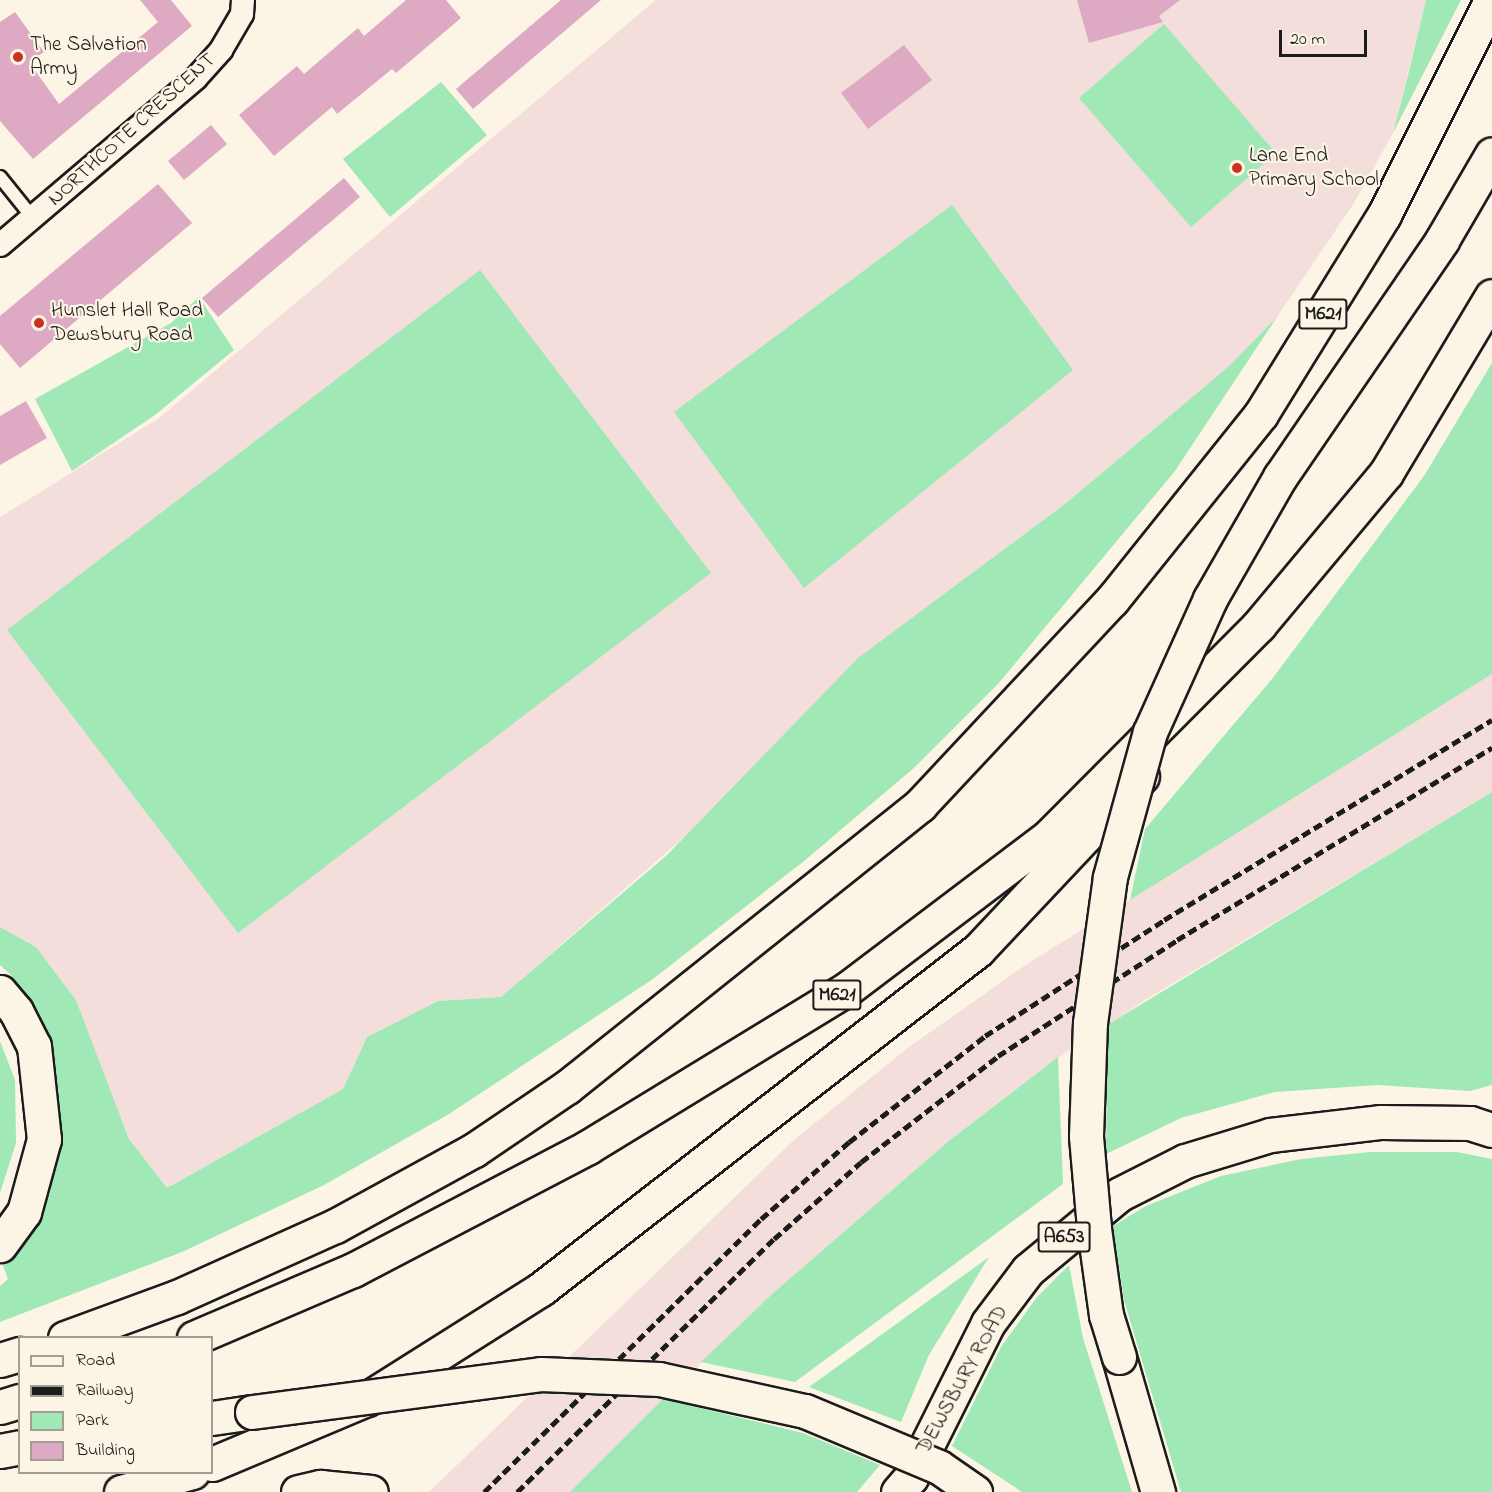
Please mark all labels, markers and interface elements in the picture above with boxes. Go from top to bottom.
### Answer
scale bar [1282,18,1370,56]
text: 20 m [1290,27,1325,53]
place label: The Salvation Army [30,32,147,82]
street label: NORTHCOTE CRESCENT [43,48,221,212]
marker: The Salvation Army [11,50,25,64]
place label: Lane End Primary School [1249,143,1379,193]
marker: Lane End Primary School [1230,161,1244,175]
road number: M621 [1298,297,1348,331]
place label: Hunslet Hall Road Dewsbury Road [51,298,203,348]
marker: Hunslet Hall Road Dewsbury Road [32,316,46,330]
road number: M621 [812,978,862,1012]
road number: A653 [1037,1220,1091,1254]
street label: DEWSBURY ROAD [912,1301,1014,1459]
legend [18,1336,213,1474]
text: Road [76,1348,115,1374]
text: Railway [76,1378,133,1404]
text: Park [76,1408,109,1434]
text: Building [76,1438,135,1464]

